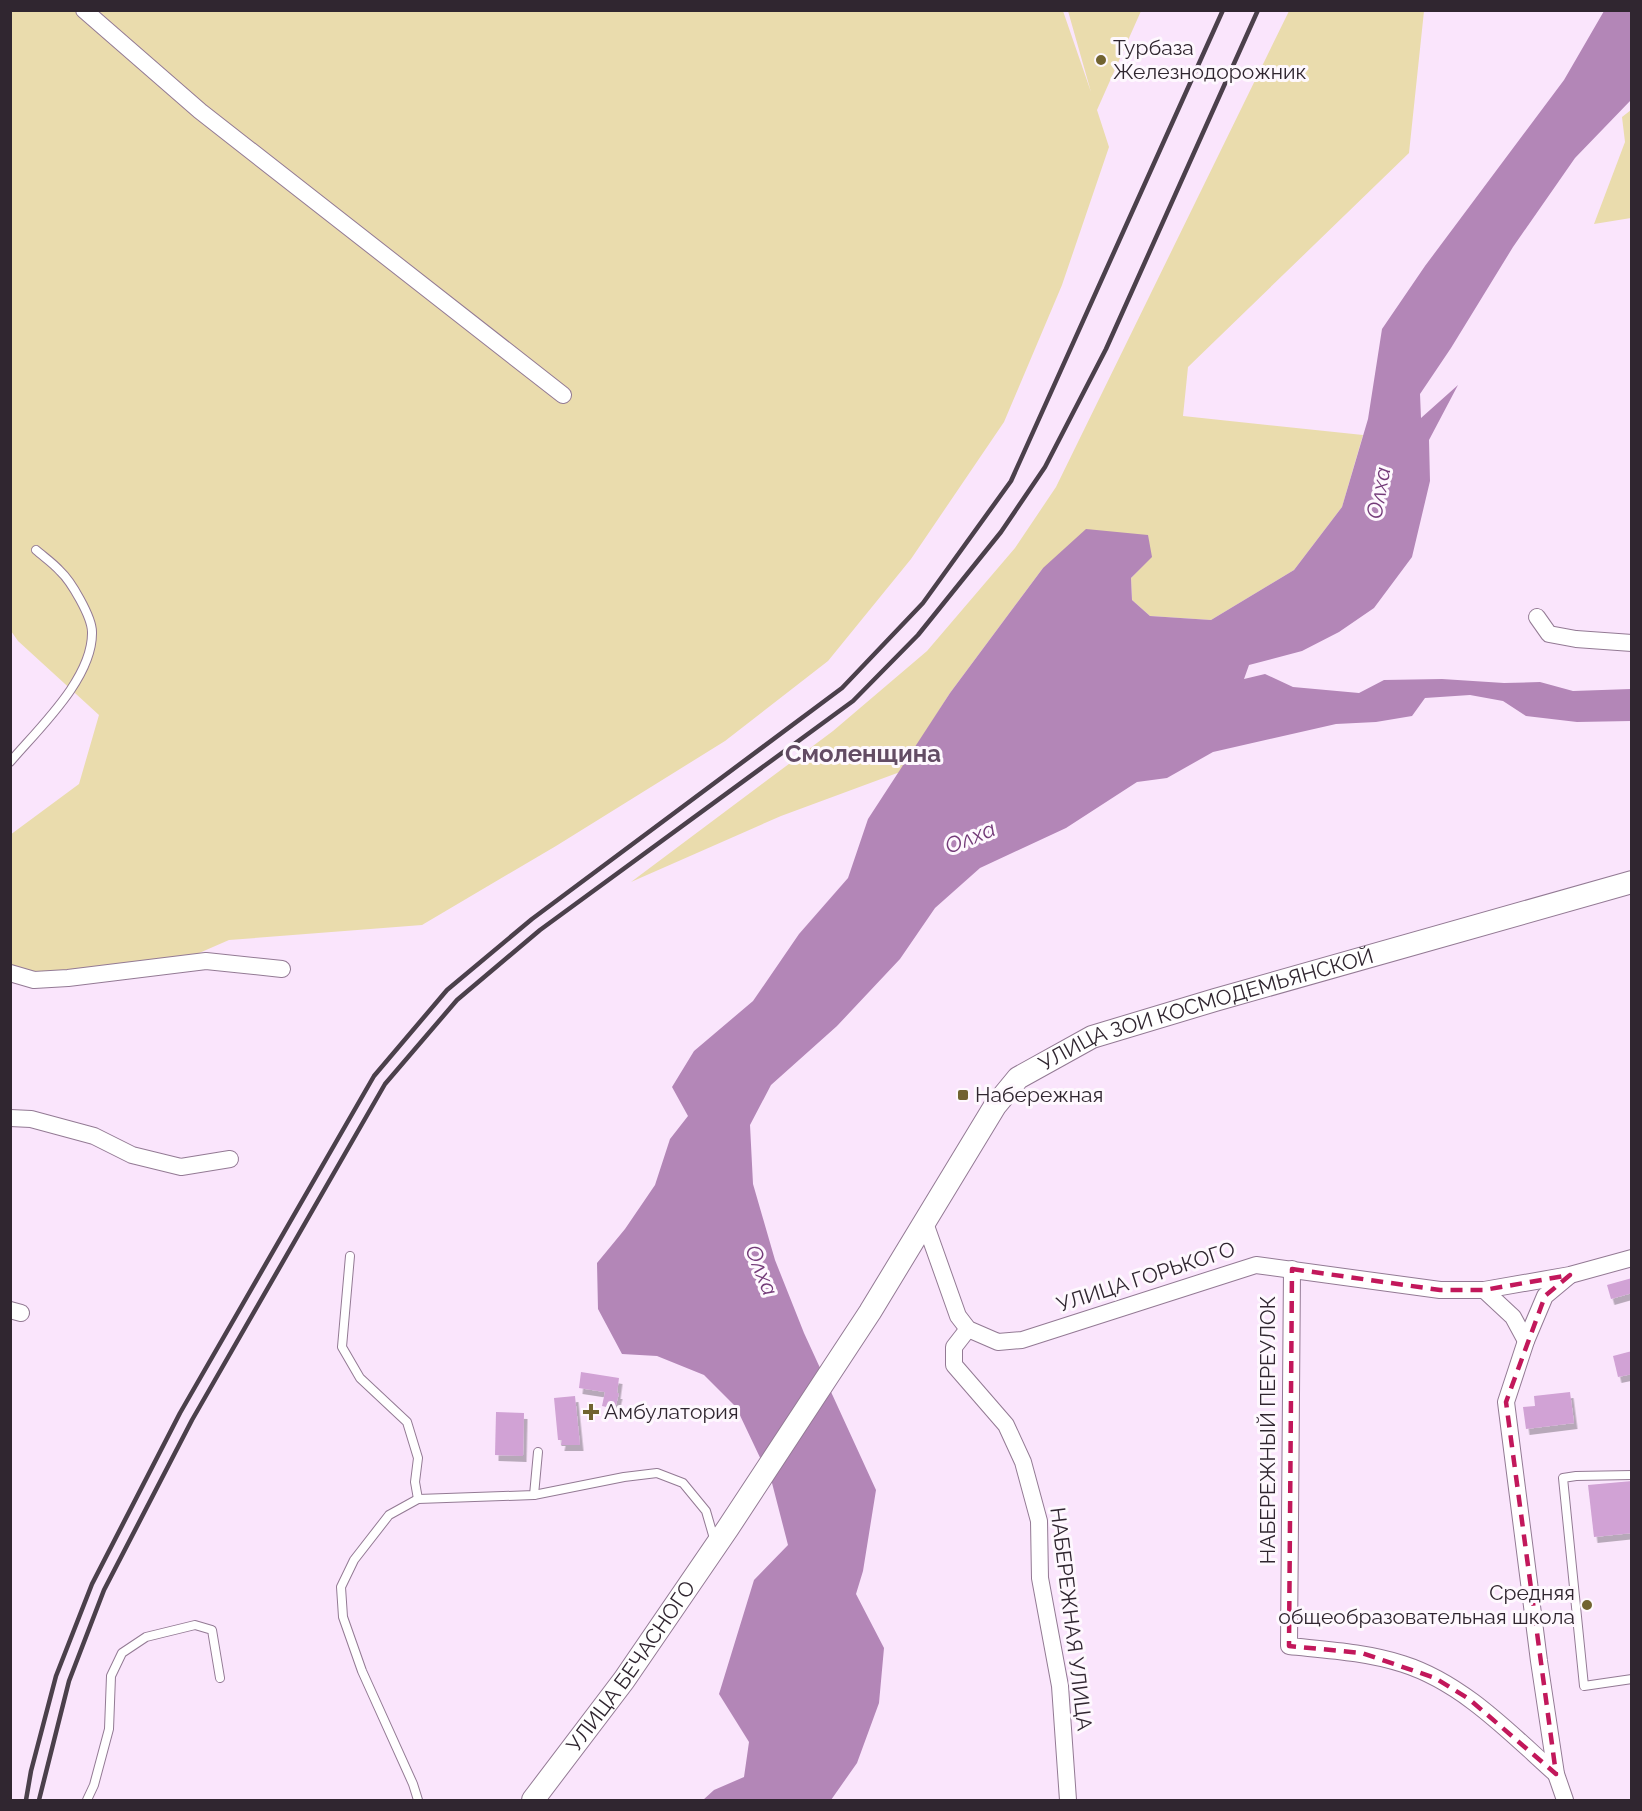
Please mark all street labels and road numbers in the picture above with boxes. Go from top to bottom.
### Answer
street label: УЛИЦА ЗОИ КОСМОДЕМЬЯНСКОЙ [1034,943,1376,1076]
street label: УЛИЦА ГОРЬКОГО [1054,1236,1238,1317]
street label: НАБЕРЕЖНЫЙ ПЕРЕУЛОК [1255,1296,1280,1564]
street label: НАБЕРЕЖНАЯ УЛИЦА [1045,1506,1098,1732]
street label: УЛИЦА БЕЧАСНОГО [561,1576,700,1756]

